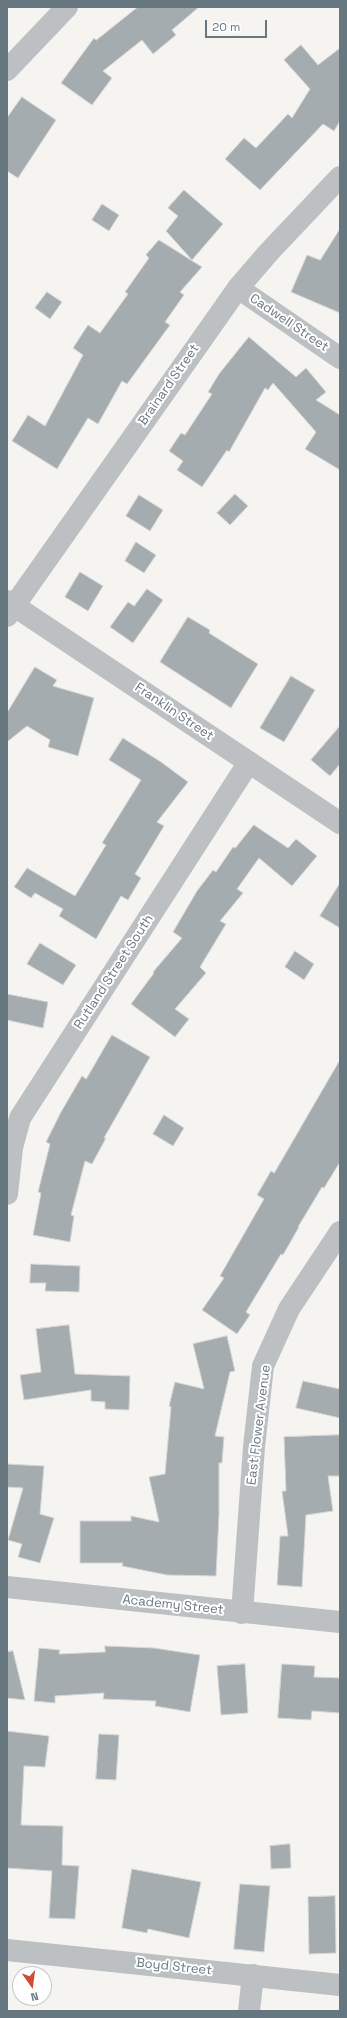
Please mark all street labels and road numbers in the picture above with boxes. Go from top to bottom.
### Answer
street label: Cadwell Street [247,291,331,355]
street label: Brainard Street [135,341,203,429]
street label: Franklin Street [132,680,216,744]
street label: Rutland Street South [71,912,157,1032]
street label: East Flower Avenue [244,1364,274,1486]
street label: Academy Street [122,1592,224,1618]
street label: Boyd Street [135,1955,213,1979]

